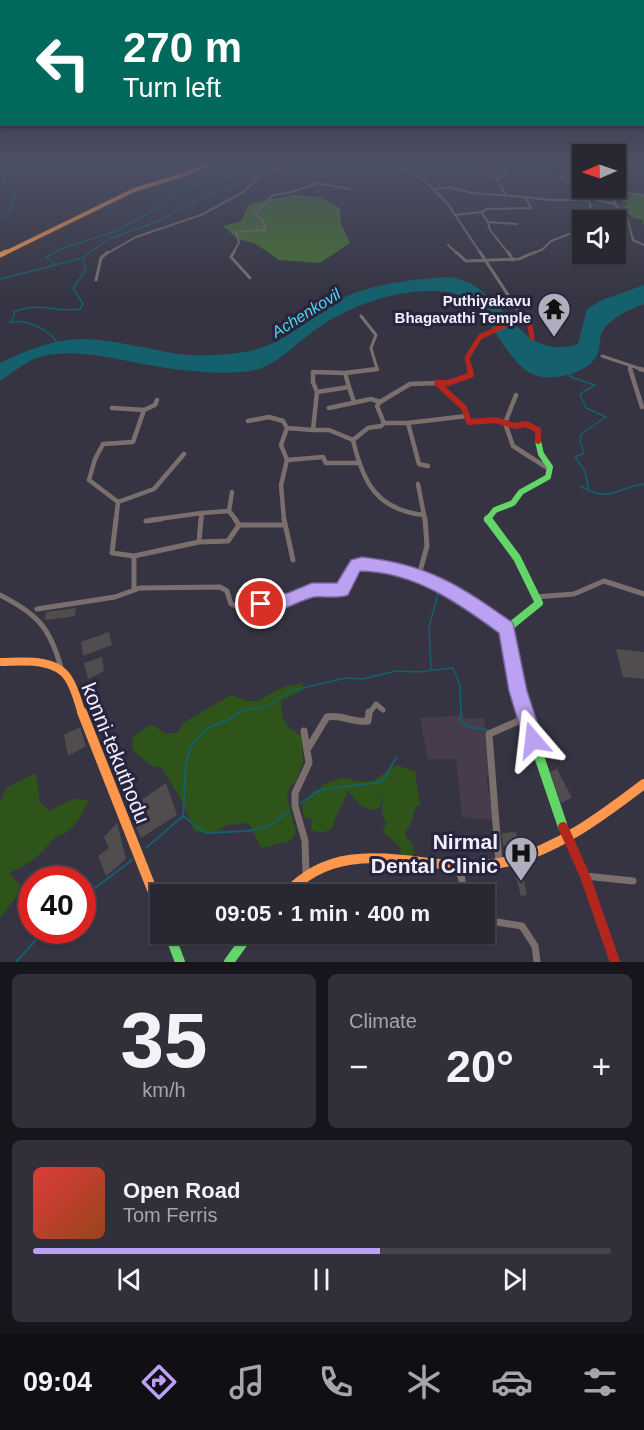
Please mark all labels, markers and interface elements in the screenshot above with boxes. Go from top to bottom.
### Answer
icon: left [24,24,102,102]
text: 270 m [123,24,242,71]
text: Turn left [123,73,221,103]
north arrow [572,144,626,198]
map controls [572,144,626,264]
button: sound [572,210,626,264]
water label: Achenkovil [268,285,344,341]
temple icon: Puthiyakavu Bhagavathi Temple [536,291,572,338]
place label: Puthiyakavu Bhagavathi Temple [395,292,531,326]
pin [235,578,286,629]
icon: arrive [244,587,277,620]
street label: konni-tekuthodu [77,679,155,827]
position arrow [501,708,565,772]
place label: Nirmal Dental Clinic [371,830,498,877]
hospital icon: Nirmal Dental Clinic [503,835,539,882]
speed limit sign: 40 [18,866,96,944]
text: 09:05 · 1 min · 400 m [215,901,430,926]
text: 35 [121,996,207,1084]
text: Climate [349,1010,417,1032]
text: 20° [446,1041,514,1092]
text: − [349,1048,368,1085]
text: + [592,1048,611,1085]
text: km/h [142,1079,186,1101]
text: Open Road [123,1178,240,1203]
text: Tom Ferris [123,1204,217,1226]
icon: previous [113,1263,146,1296]
icon: pause [305,1263,338,1296]
icon: next [498,1263,531,1296]
icon: directions [138,1361,180,1403]
icon: music [226,1361,268,1403]
icon: phone [315,1361,357,1403]
icon: climate [403,1361,445,1403]
icon: car [491,1361,533,1403]
icon: filters [579,1361,621,1403]
text: 09:04 [23,1367,92,1397]

